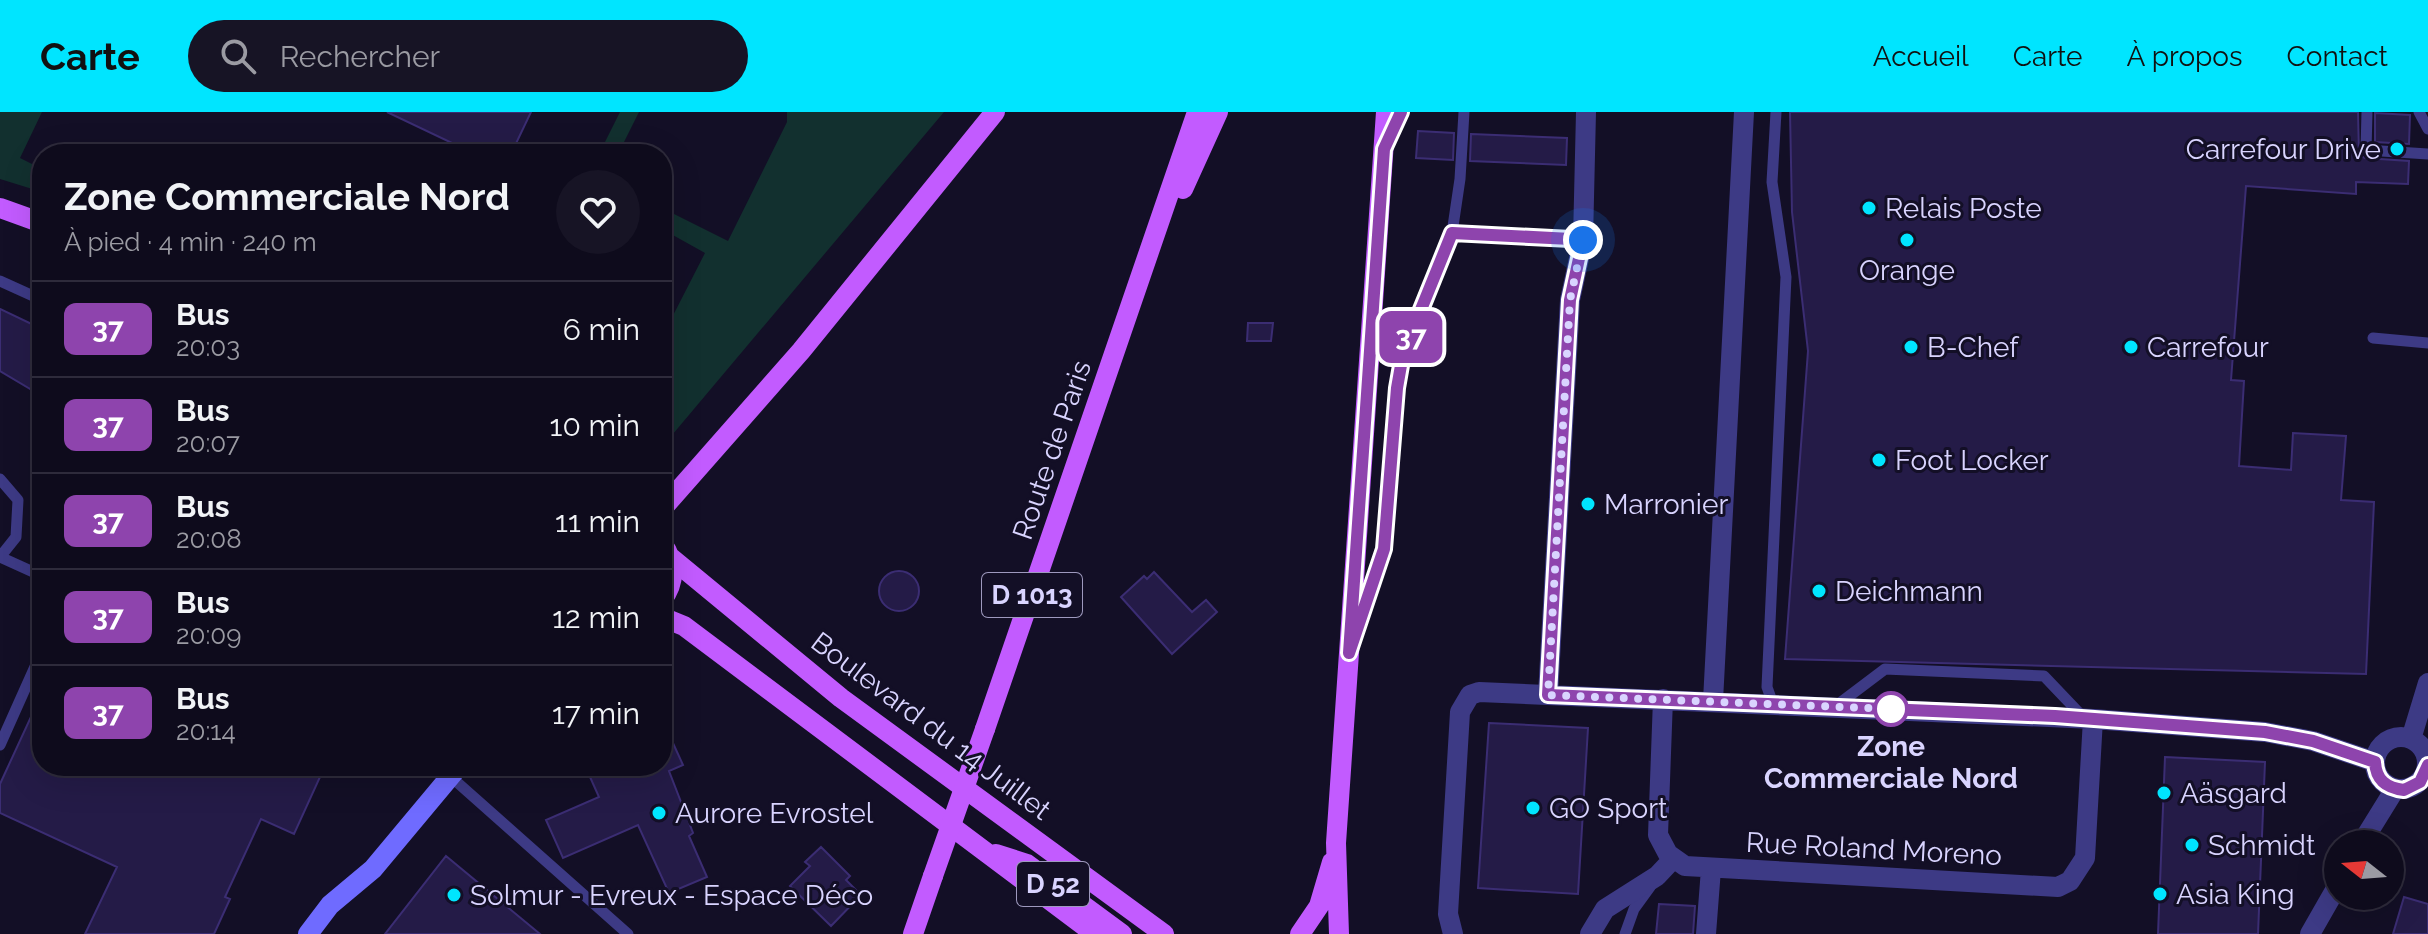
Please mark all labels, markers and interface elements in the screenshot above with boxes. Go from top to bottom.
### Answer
search box [188,20,748,92]
text: Carte [40,34,140,79]
icon: search [216,34,260,78]
text: Rechercher [280,39,440,74]
text: Accueil [1873,40,1969,73]
text: Carte [2013,40,2083,73]
text: À propos [2127,40,2243,73]
text: Contact [2287,40,2388,73]
place label: Carrefour Drive [2186,133,2381,166]
marker: Carrefour Drive [2388,140,2406,158]
button: heart [556,170,640,254]
text: Zone Commerciale Nord [64,174,510,219]
place label: Relais Poste [1885,192,2042,225]
marker: Relais Poste [1860,199,1878,217]
your location [1563,220,1603,260]
text: À pied · 4 min · 240 m [64,227,317,257]
marker: Orange [1898,231,1916,249]
place label: Orange [1859,254,1955,287]
text: Bus [176,297,230,332]
line badge: 37 [1375,311,1447,363]
text: 37 [92,312,124,345]
text: 6 min [563,312,640,347]
text: 37 [1395,320,1427,353]
place label: B-Chef [1927,331,2020,364]
place label: Carrefour [2147,331,2269,364]
text: 20:03 [176,332,240,362]
marker: B-Chef [1902,338,1920,356]
marker: Carrefour [2122,338,2140,356]
street label: Route de Paris [1006,356,1098,544]
text: Bus [176,393,230,428]
text: 37 [92,408,124,441]
text: 10 min [550,408,640,443]
text: 20:07 [176,428,240,458]
place label: Foot Locker [1895,444,2049,477]
marker: Foot Locker [1870,451,1888,469]
place label: Marronier [1604,488,1728,521]
text: Bus [176,489,230,524]
marker: Marronier [1579,495,1597,513]
text: 37 [92,504,124,537]
text: 11 min [555,504,640,539]
text: 20:08 [176,524,242,554]
road number: D 1013 [982,573,1082,617]
place label: Deichmann [1835,575,1983,608]
marker: Deichmann [1810,582,1828,600]
text: Bus [176,585,230,620]
text: 37 [92,600,124,633]
text: 12 min [552,600,640,635]
text: 20:09 [176,620,242,650]
street label: Boulevard du 14 Juillet [805,625,1058,827]
text: Bus [176,681,230,716]
marker: Zone Commerciale Nord [1874,692,1908,726]
text: 37 [92,696,124,729]
text: 17 min [552,696,640,731]
text: 20:14 [176,716,236,746]
place label: Zone Commerciale Nord [1764,730,2018,795]
place label: Aäsgard [2180,777,2287,810]
marker: Aäsgard [2155,784,2173,802]
place label: GO Sport [1549,792,1668,825]
place label: Aurore Evrostel [675,797,874,830]
marker: GO Sport [1524,799,1542,817]
marker: Aurore Evrostel [650,804,668,822]
street label: Rue Roland Moreno [1745,826,2003,872]
place label: Schmidt [2208,829,2316,862]
north arrow [2324,830,2404,910]
map controls [2324,830,2404,910]
marker: Schmidt [2183,836,2201,854]
road number: D 52 [1017,862,1089,906]
place label: Asia King [2176,878,2295,911]
place label: Solmur - Evreux - Espace Déco [470,879,873,912]
marker: Asia King [2151,885,2169,903]
marker: Solmur - Evreux - Espace Déco [445,886,463,904]

